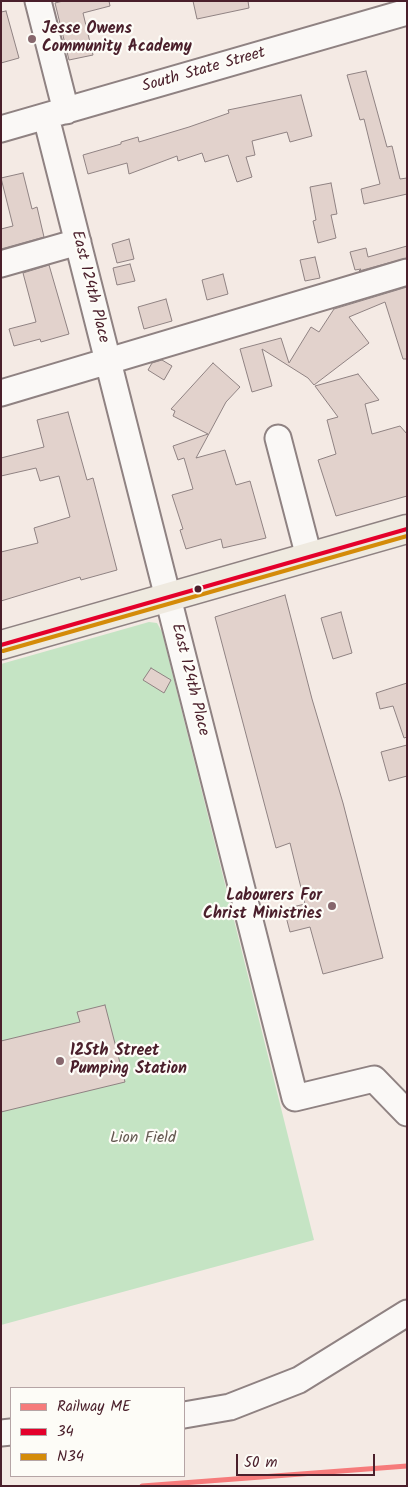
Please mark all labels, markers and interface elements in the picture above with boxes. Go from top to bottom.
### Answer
place label: Jesse Owens Community Academy [42,20,192,58]
marker: Jesse Owens Community Academy [26,33,38,45]
street label: South State Street [140,44,268,98]
street label: East 124th Place [66,229,112,345]
unlabelled marker [193,584,203,594]
street label: East 124th Place [166,622,212,738]
place label: Labourers For Christ Ministries [203,887,322,925]
marker: Labourers For Christ Ministries [326,900,338,912]
place label: 125th Street Pumping Station [70,1042,187,1080]
marker: 125th Street Pumping Station [54,1055,66,1067]
park label: Lion Field [110,1129,176,1149]
legend [10,1387,185,1477]
text: Railway ME [57,1395,131,1419]
text: 34 [57,1420,74,1444]
scale bar [238,1444,377,1476]
text: N34 [57,1445,84,1469]
text: 50 m [244,1451,278,1475]

